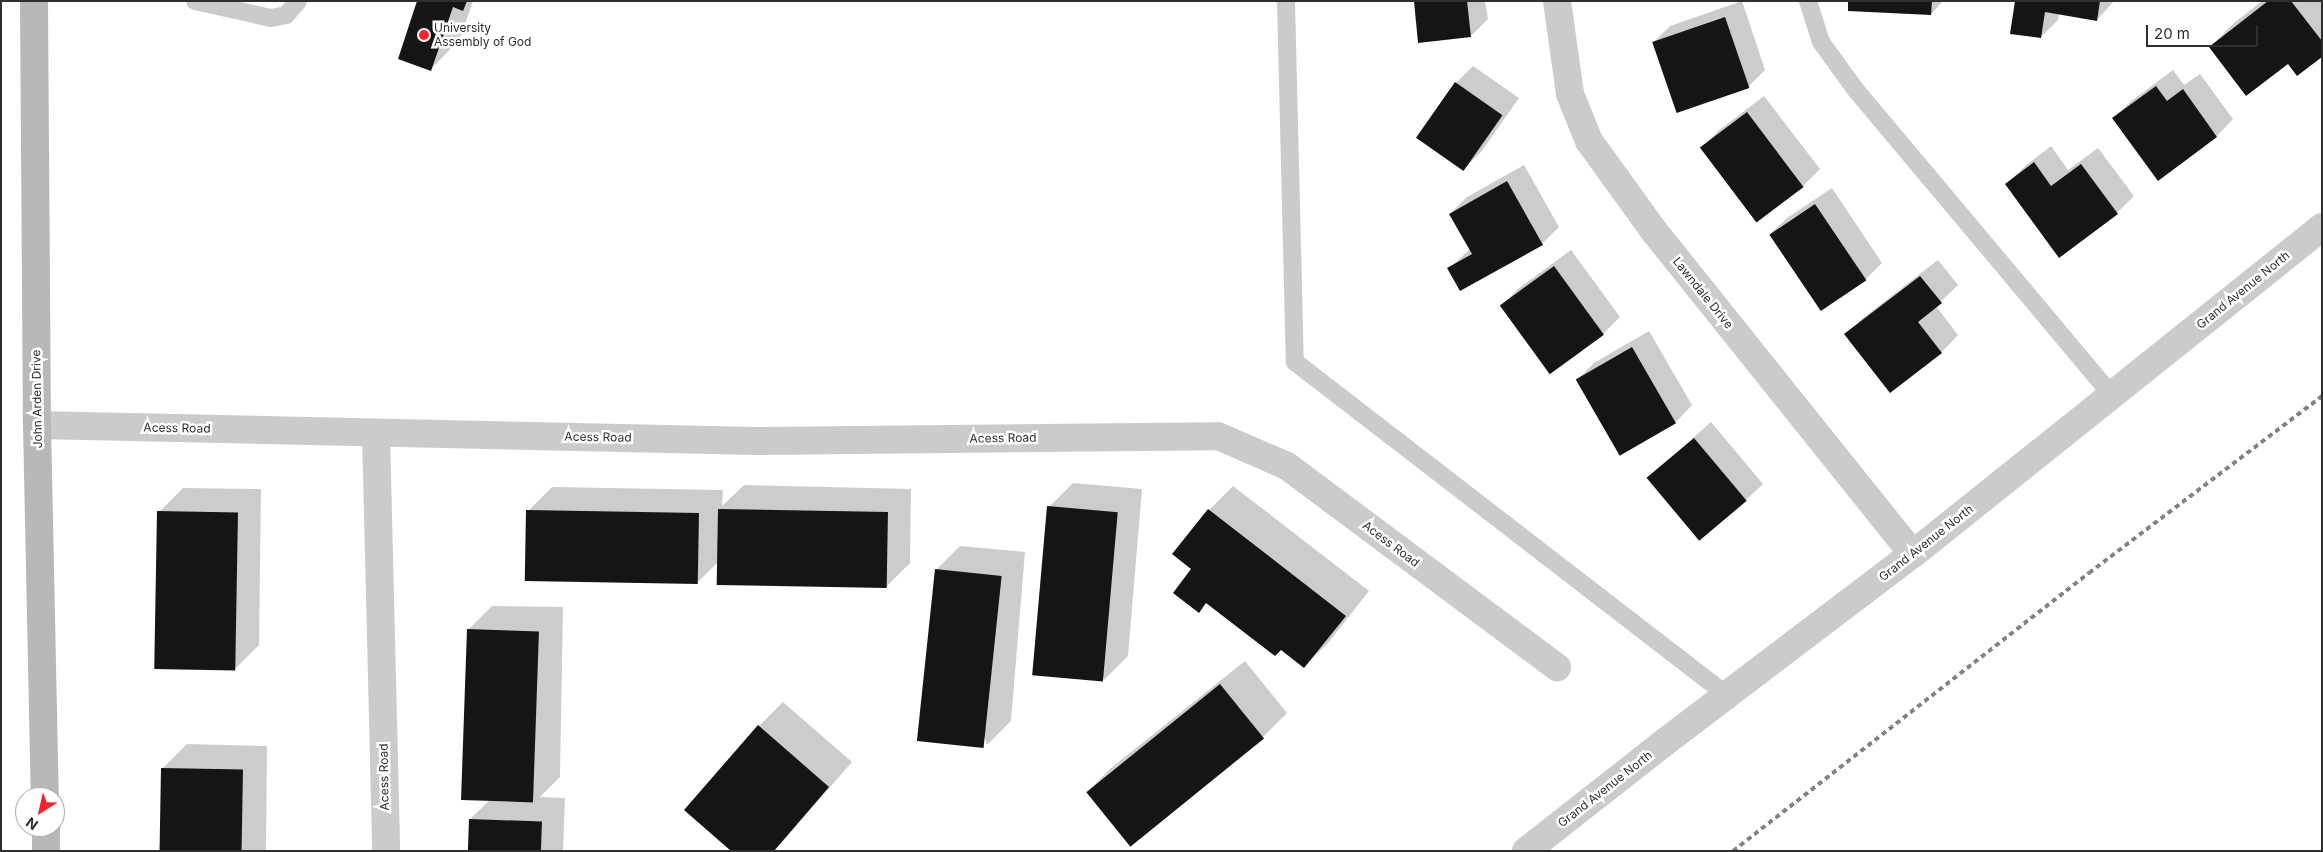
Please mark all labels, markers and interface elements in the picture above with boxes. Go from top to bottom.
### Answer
scale bar [2148,15,2260,47]
place label: University Assembly of God [434,21,531,49]
text: 20 m [2154,24,2190,43]
marker: University Assembly of God [418,29,430,41]
street label: Grand Avenue North [2194,248,2292,332]
street label: Lawndale Drive [1670,254,1736,332]
street label: John Arden Drive [29,349,45,449]
street label: Acess Road [143,420,211,436]
street label: Acess Road [564,429,632,445]
street label: Acess Road [969,430,1037,446]
street label: Grand Avenue North [1876,502,1976,584]
street label: Acess Road [1360,518,1422,570]
street label: Acess Road [376,743,392,811]
street label: Grand Avenue North [1555,748,1655,830]
north arrow [15,787,65,837]
text: N [22,814,41,834]

